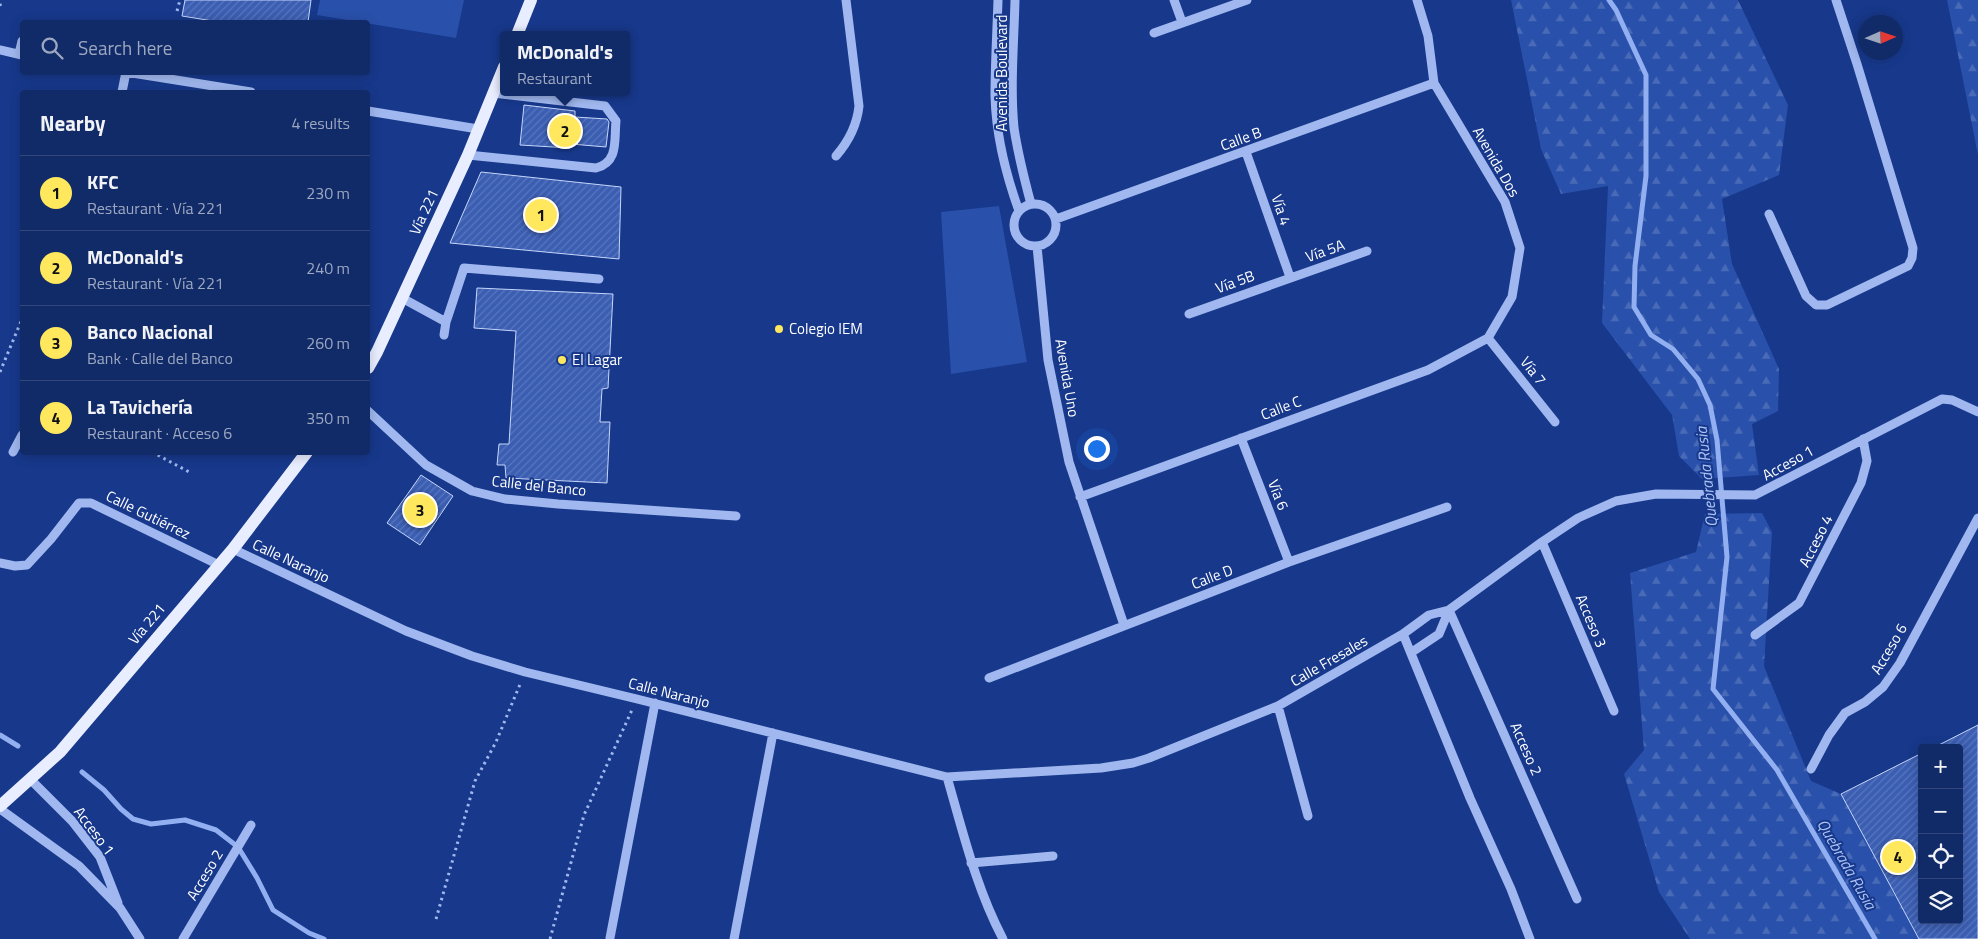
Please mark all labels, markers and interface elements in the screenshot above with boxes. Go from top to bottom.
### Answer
street label: Avenida Boulevard [990,14,1013,132]
north arrow [1858,15,1903,60]
search box [20,20,370,75]
popup [500,31,630,96]
text: Search here [78,33,172,62]
icon: search [38,34,66,62]
text: McDonald's [517,37,613,66]
text: Restaurant [517,66,592,90]
text: Nearby [40,107,105,139]
text: 4 results [291,111,350,135]
pin: 2 [549,112,581,150]
street label: Calle B [1217,120,1265,157]
street label: Avenida Dos [1467,122,1526,201]
text: KFC [87,167,119,196]
text: 1 [52,181,60,205]
text: 230 m [306,181,350,205]
street label: Vía 221 [403,185,444,238]
street label: Vía 4 [1266,191,1297,228]
text: Restaurant · Vía 221 [87,196,224,220]
pin: 1 [525,196,557,234]
street label: Vía 5A [1302,233,1348,268]
text: McDonald's [87,242,183,271]
text: 2 [52,256,60,280]
text: 240 m [306,256,350,280]
street label: Vía 5B [1212,264,1258,299]
text: Restaurant · Vía 221 [87,271,224,295]
text: Banco Nacional [87,317,213,346]
place label: Colegio IEM [789,317,863,340]
marker: Colegio IEM [773,323,785,335]
text: 3 [52,331,60,355]
text: 260 m [306,331,350,355]
street label: Avenida Uno [1049,337,1086,419]
text: Bank · Calle del Banco [87,346,233,370]
place label: El Lagar [572,348,622,371]
street label: Vía 7 [1515,351,1552,390]
marker: El Lagar [556,354,568,366]
street label: Calle C [1257,389,1304,426]
text: La Tavichería [87,392,193,421]
text: 4 [52,406,60,430]
text: 350 m [306,406,350,430]
text: Restaurant · Acceso 6 [87,421,232,445]
water label: Quebrada Rusia [1689,425,1723,528]
your location [1084,436,1110,462]
street label: Acceso 1 [1758,439,1818,486]
street label: Calle del Banco [491,469,588,502]
street label: Vía 6 [1262,476,1295,514]
street label: Calle Gutiérrez [102,484,195,545]
pin: 3 [404,491,436,529]
street label: Acceso 4 [1793,511,1838,571]
street label: Calle Naranjo [249,533,334,589]
street label: Calle D [1188,558,1236,595]
street label: Acceso 3 [1570,591,1613,651]
street label: Vía 221 [122,598,171,649]
street label: Acceso 6 [1864,619,1913,679]
street label: Calle Fresales [1286,629,1372,692]
street label: Calle Naranjo [626,671,712,714]
street label: Acceso 2 [1505,719,1548,779]
map controls [1918,744,1963,924]
button: + [1918,744,1963,789]
button: − [1918,789,1963,834]
street label: Acceso 1 [68,801,120,860]
water label: Quebrada Rusia [1811,814,1883,915]
button: locate [1918,834,1963,879]
pin: 4 [1882,838,1914,876]
street label: Acceso 2 [180,845,229,905]
button: layers [1918,879,1963,924]

